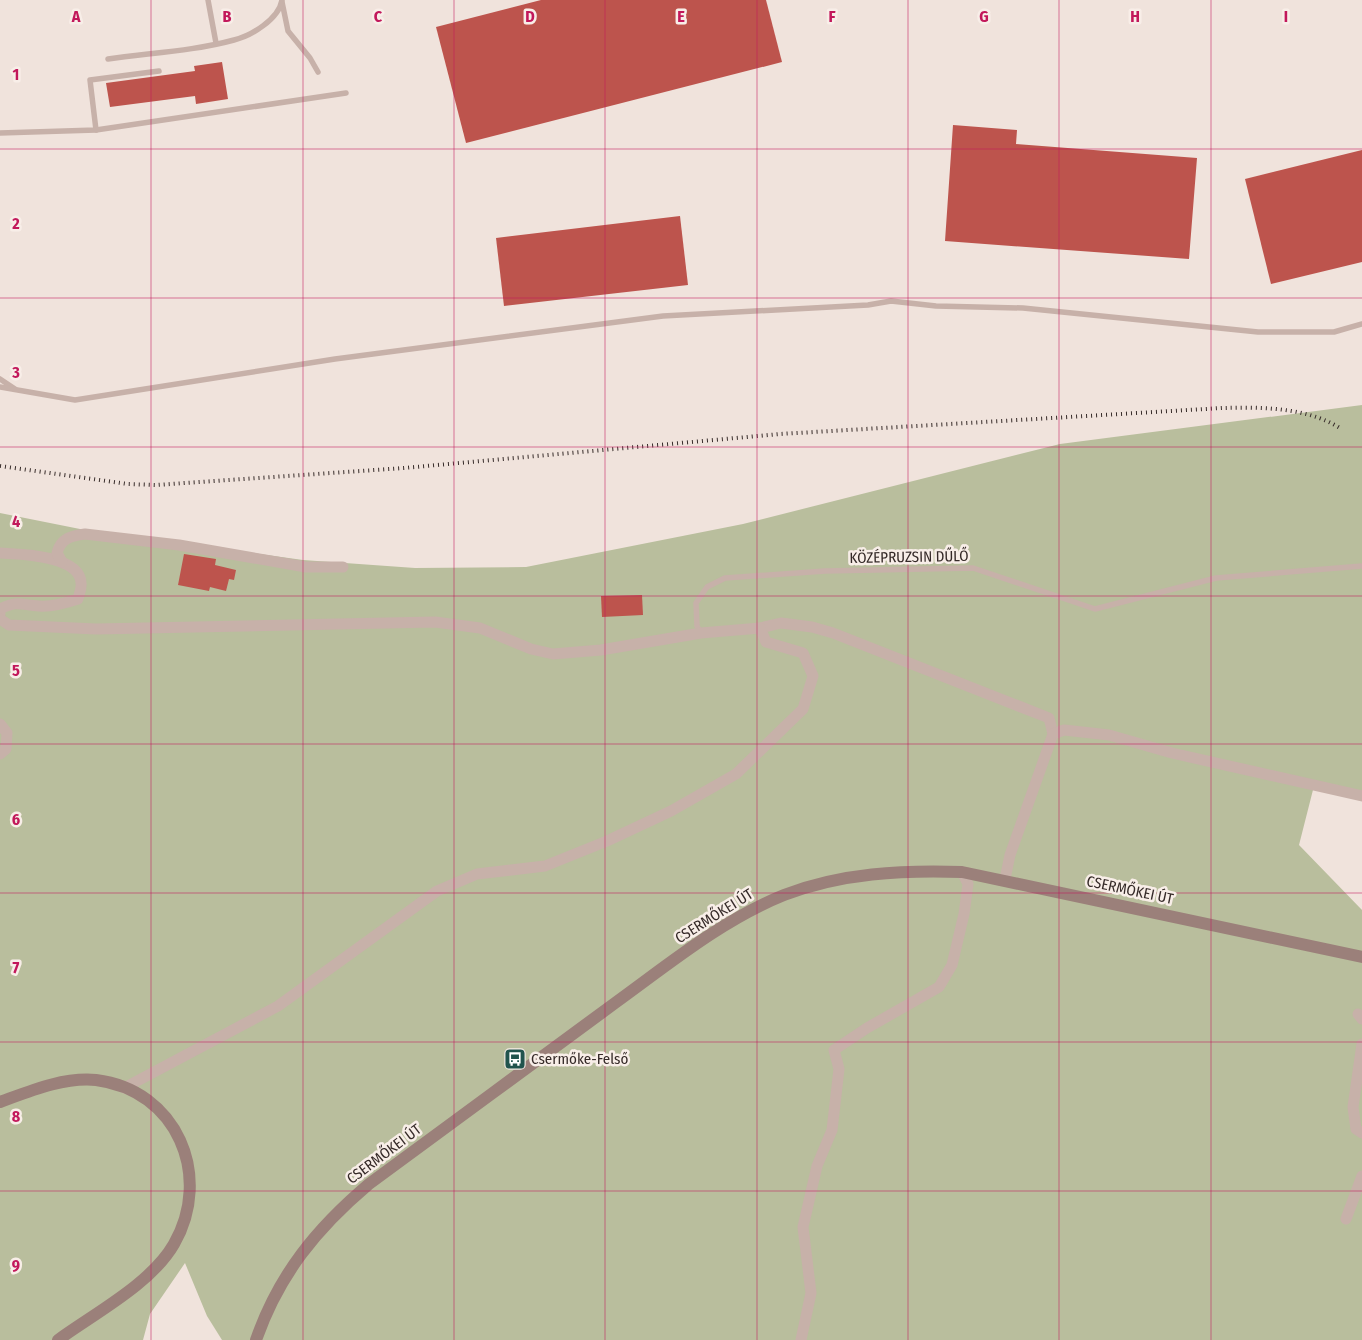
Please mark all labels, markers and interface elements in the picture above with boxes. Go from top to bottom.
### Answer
text: A [71,7,81,26]
text: B [223,7,232,26]
text: C [374,7,383,26]
text: D [525,7,535,26]
text: E [677,7,685,26]
text: F [828,7,836,26]
text: G [979,7,989,26]
text: H [1130,7,1140,26]
text: I [1284,7,1288,26]
text: 1 [13,65,19,84]
text: 2 [11,214,20,233]
text: 3 [11,363,20,382]
text: 4 [12,512,20,531]
street label: KÖZÉPRUZSIN DŰLŐ [849,547,969,567]
text: 5 [12,661,20,680]
text: 6 [12,810,20,829]
street label: CSERMŐKEI ÚT [1085,872,1175,908]
street label: CSERMŐKEI ÚT [672,885,756,947]
text: 7 [13,958,20,977]
bus stop icon: Csermőke-Felső [503,1047,527,1071]
place label: Csermőke-Felső [531,1050,629,1068]
text: 8 [12,1107,21,1126]
street label: CSERMŐKEI ÚT [343,1120,425,1188]
text: 9 [12,1256,20,1275]

